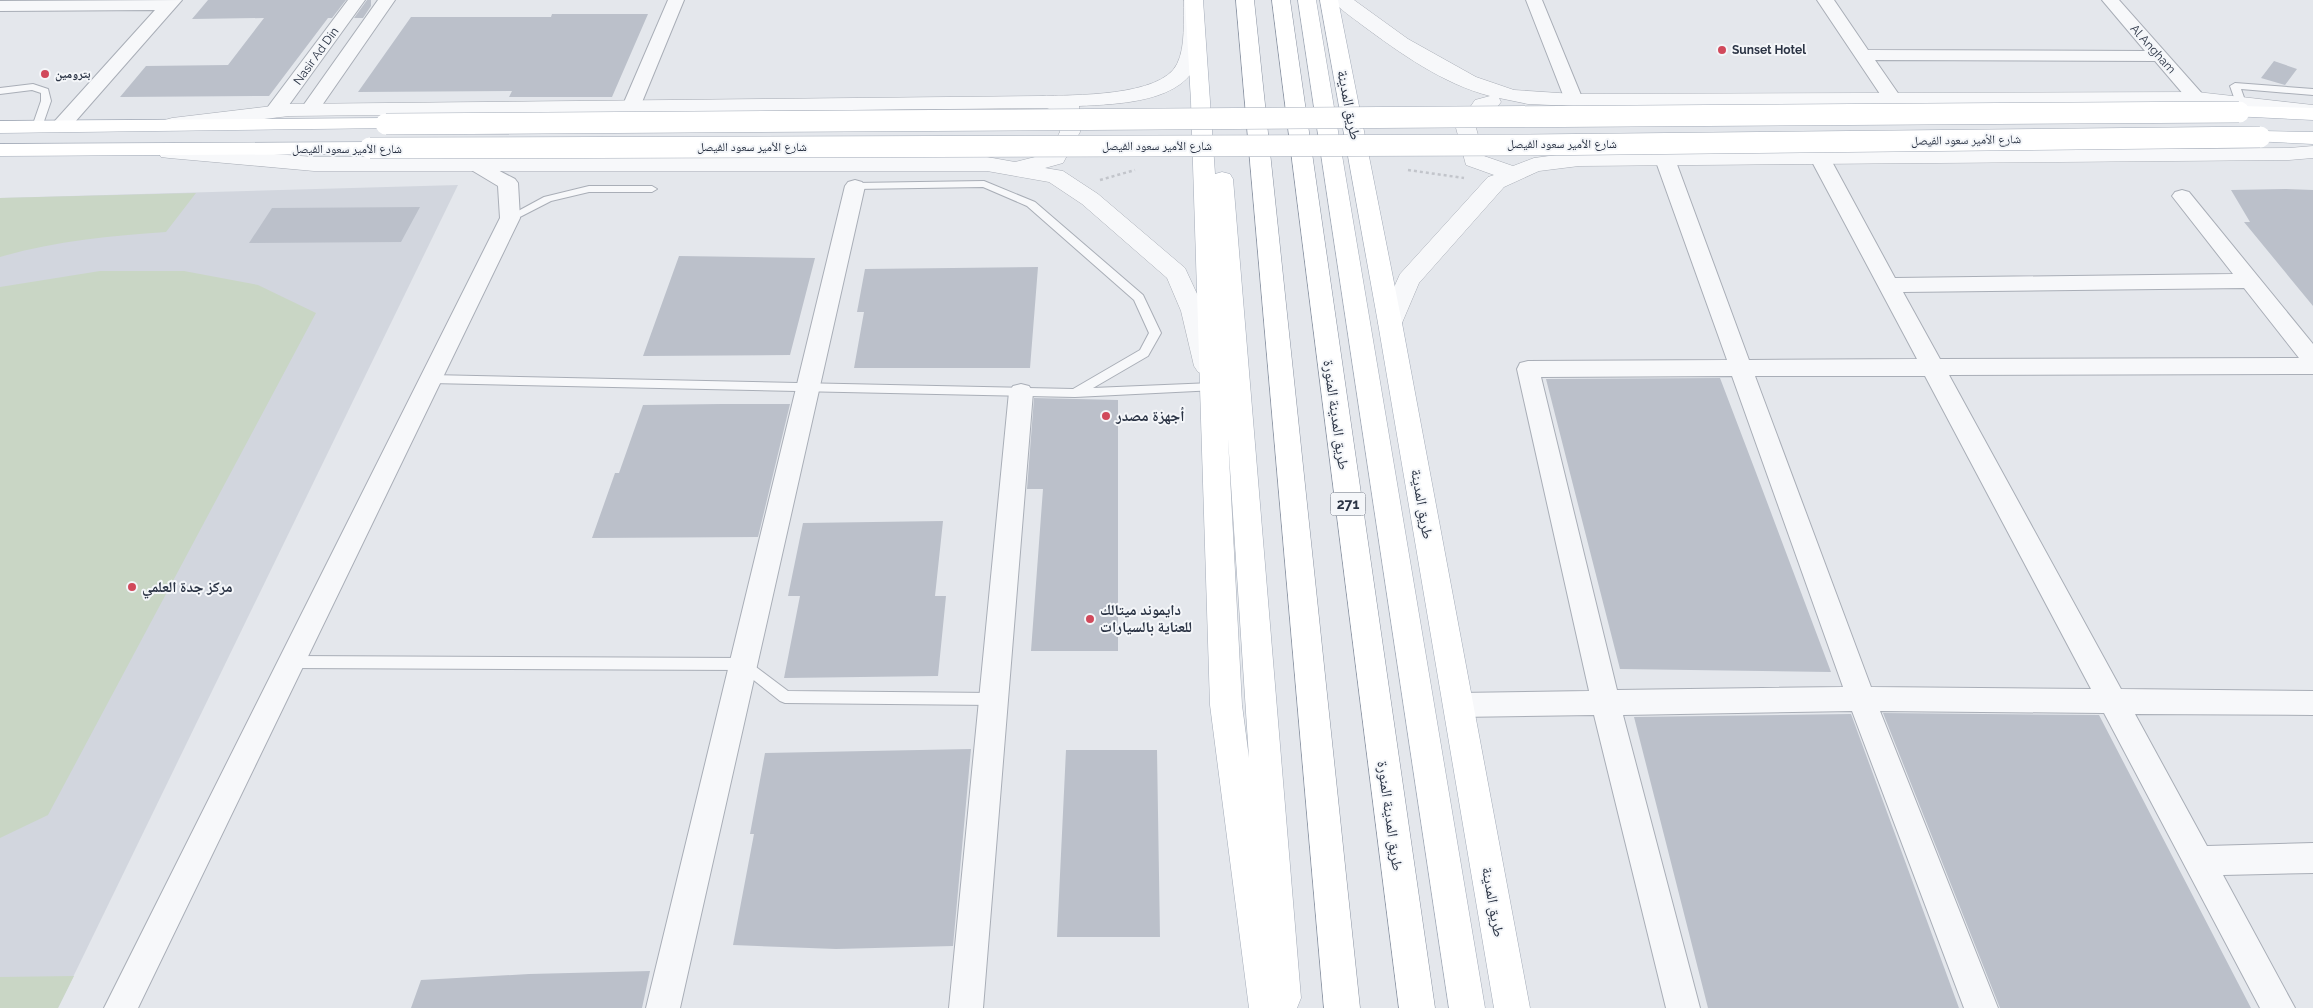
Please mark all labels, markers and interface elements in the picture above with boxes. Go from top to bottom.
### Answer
street label: Al Angham [2127,22,2179,76]
street label: Nasir Ad Din [291,25,341,87]
place label: Sunset Hotel [1732,43,1806,57]
marker: Sunset Hotel [1716,44,1728,56]
place label: بترومين [55,67,91,82]
marker: بترومين [39,68,51,80]
street label: طريق المدينة [1332,68,1365,142]
street label: شارع الأمير سعود الفيصل [1911,132,2021,149]
street label: شارع الأمير سعود الفيصل [1507,137,1617,152]
street label: شارع الأمير سعود الفيصل [1102,139,1212,154]
street label: شارع الأمير سعود الفيصل [697,140,807,155]
street label: شارع الأمير سعود الفيصل [292,142,402,157]
street label: طريق المدينة المنورة [1318,359,1353,471]
place label: أجهزة مصدر [1115,407,1185,425]
marker: أجهزة مصدر [1100,410,1112,422]
street label: طريق المدينة [1406,468,1437,541]
road number: 271 [1330,492,1366,516]
place label: مركز جدة العلمي [142,578,233,599]
marker: مركز جدة العلمي [126,581,138,593]
place label: دايموند ميتالك للعناية بالسيارات [1100,601,1192,636]
marker: دايموند ميتالك للعناية بالسيارات [1084,613,1096,625]
street label: طريق المدينة المنورة [1372,760,1407,872]
street label: طريق المدينة [1477,866,1508,939]

